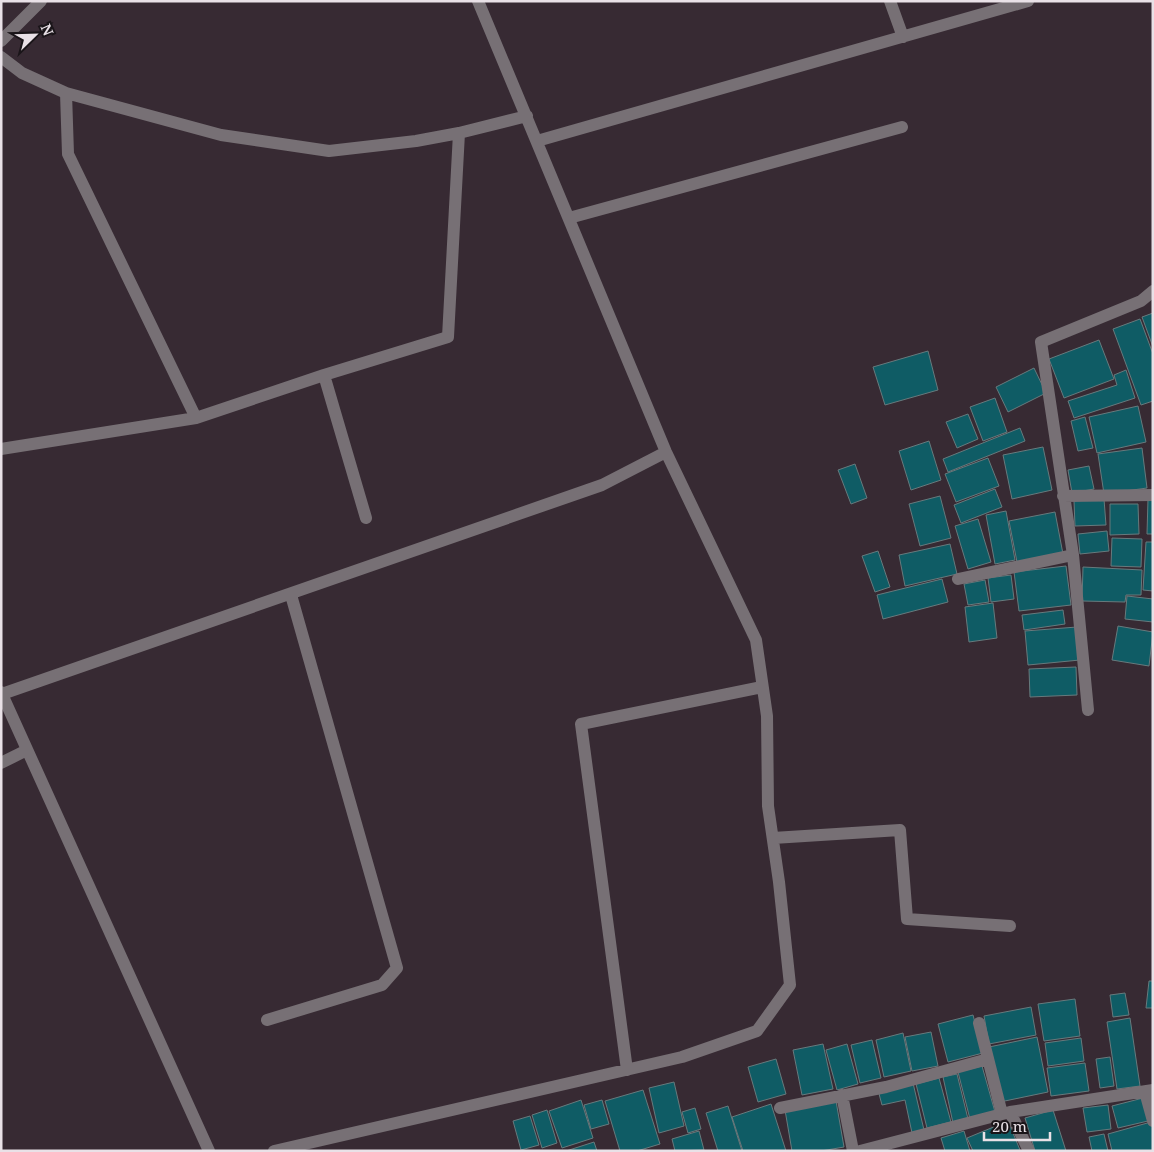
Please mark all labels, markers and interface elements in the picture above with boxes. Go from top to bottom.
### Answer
north arrow [10,10,60,60]
text: N [37,21,58,39]
scale bar [984,1110,1050,1142]
text: 20 m [992,1116,1027,1136]

